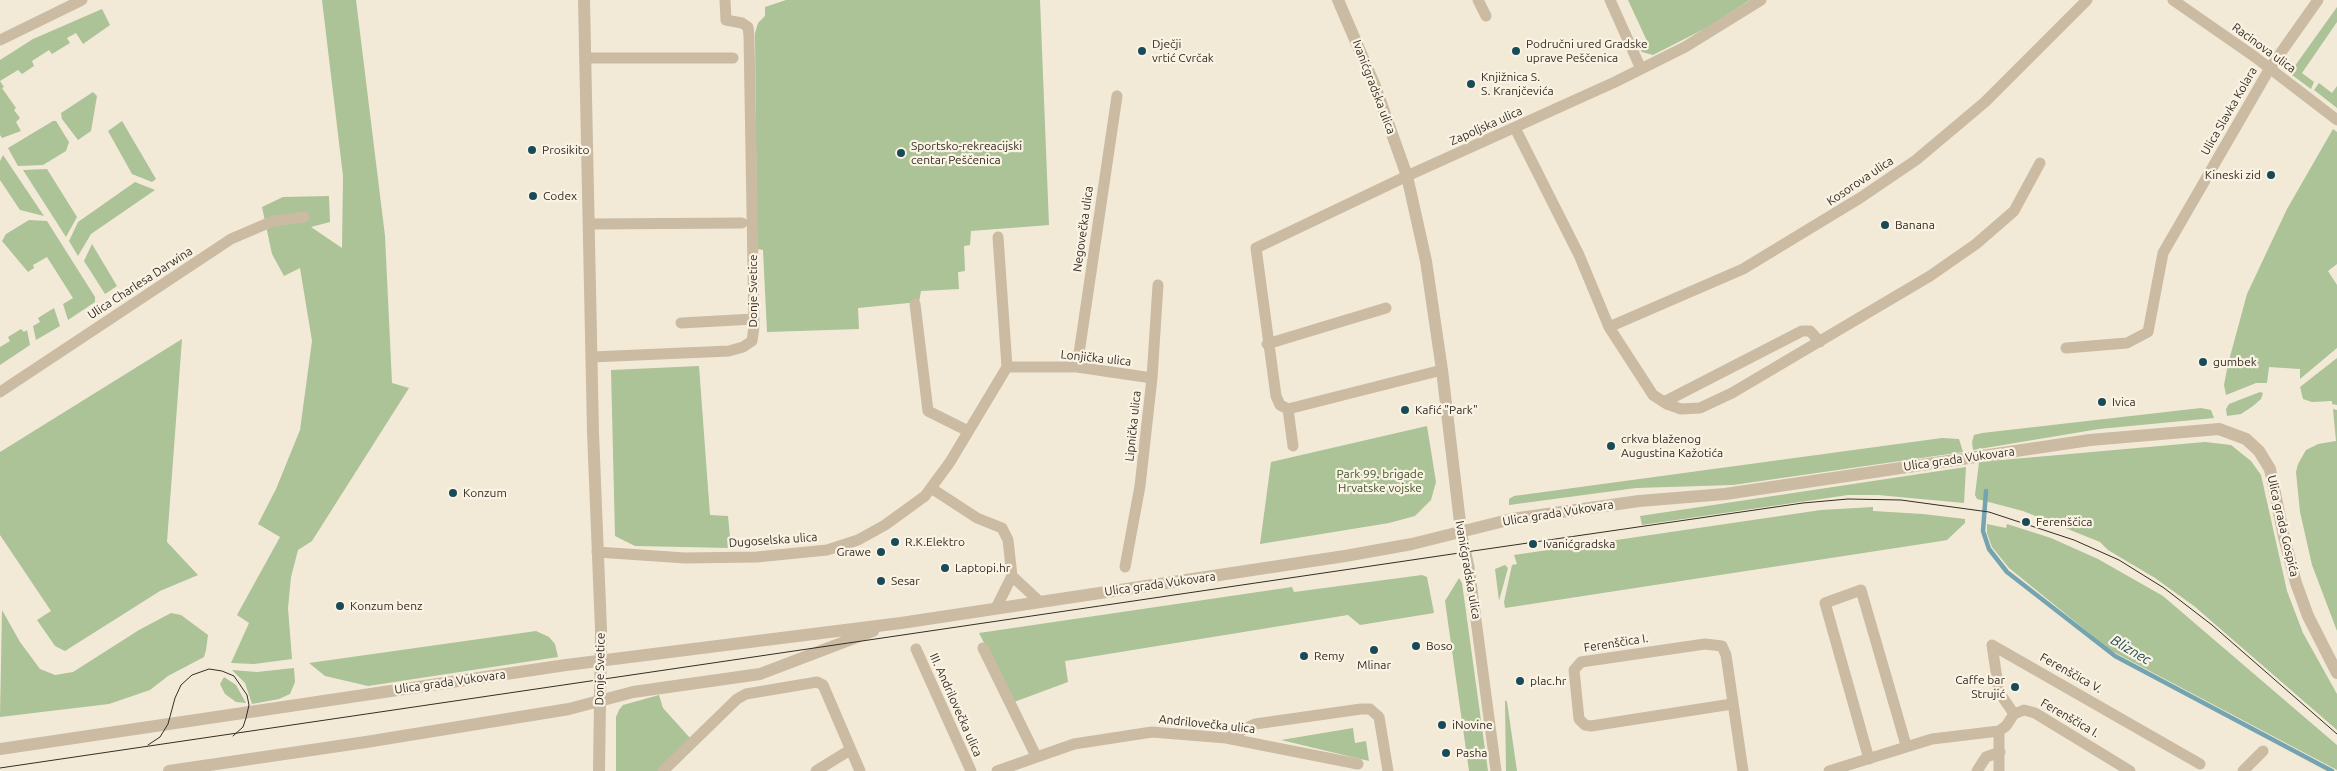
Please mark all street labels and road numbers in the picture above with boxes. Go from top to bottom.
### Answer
street label: Racinova ulica [2229,20,2299,76]
street label: Ivanićgradska ulica [1349,38,1399,136]
street label: Ulica Slavka Kolara [2198,64,2260,158]
street label: Zapoljska ulica [1448,104,1524,148]
street label: Kosorova ulica [1824,153,1896,209]
street label: Negovečka ulica [1070,185,1096,273]
street label: Ulica Charlesa Darwina [85,244,195,322]
street label: Donje Svetice [746,254,760,328]
street label: Lonjička ulica [1060,347,1132,369]
street label: Lipnička ulica [1122,390,1144,462]
street label: Ulica grada Vukovara [1902,444,2016,474]
street label: Ulica grada Gospića [2264,474,2302,578]
street label: Ulica grada Vukovara [1502,497,1614,529]
street label: Ivanićgradska ulica [1452,520,1484,620]
street label: Dugoselska ulica [728,530,818,550]
street label: Ulica grada Vukovara [1103,569,1217,599]
street label: Ferenščica I. [1583,631,1649,655]
street label: Donje Svetice [592,632,608,706]
street label: Ferenščica V. [2037,650,2105,696]
street label: III. Andrilovečka ulica [927,651,985,759]
street label: Ulica grada Vukovara [393,667,507,697]
street label: Ferenščica I. [2038,695,2102,741]
street label: Andrilovečka ulica [1158,712,1256,736]

